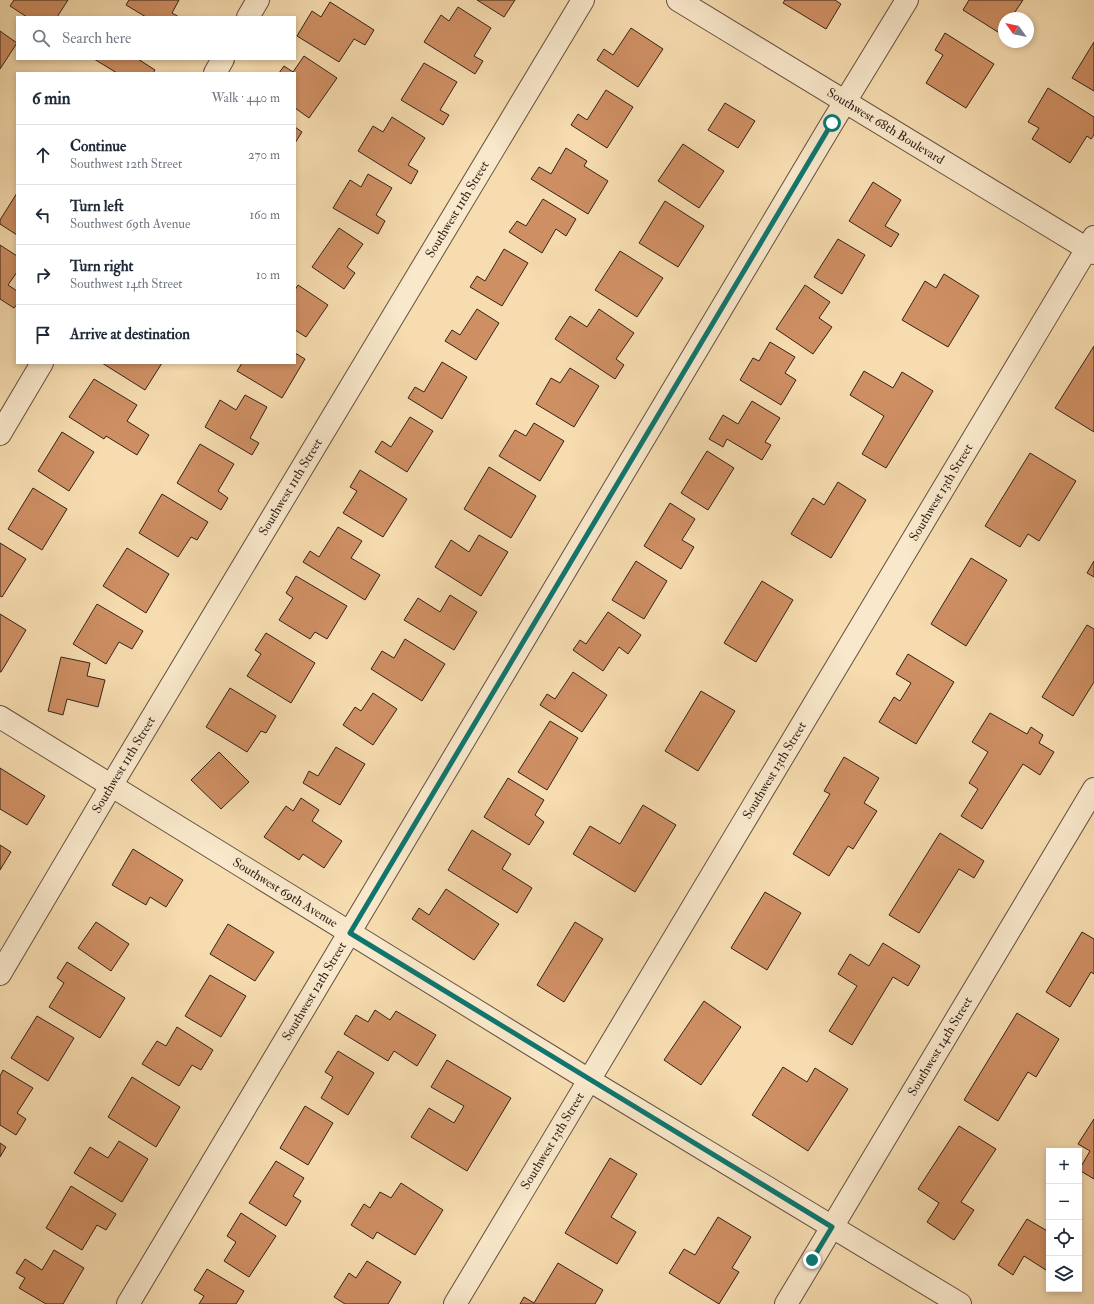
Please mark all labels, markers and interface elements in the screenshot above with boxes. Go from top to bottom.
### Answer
north arrow [998,12,1034,48]
search box [16,16,296,60]
icon: search [30,27,52,49]
text: Search here [62,29,131,48]
street label: Southwest 68th Boulevard [824,84,948,168]
text: 6 min [32,88,71,109]
text: Walk · 440 m [211,90,280,106]
route start [823,114,841,132]
text: Continue [70,137,126,156]
icon: ahead [32,144,54,166]
text: 270 m [248,147,280,163]
text: Southwest 12th Street [70,156,182,172]
street label: Southwest 11th Street [422,158,493,261]
text: Turn left [70,197,124,216]
icon: left [32,204,54,226]
text: 160 m [249,207,280,223]
text: Southwest 69th Avenue [70,216,190,232]
text: Turn right [70,257,133,276]
icon: right [32,264,54,286]
text: 10 m [256,267,280,283]
text: Southwest 14th Street [70,276,183,292]
icon: arrive [32,324,54,346]
text: Arrive at destination [70,325,190,344]
street label: Southwest 11th Street [255,436,326,538]
street label: Southwest 13th Street [906,441,976,544]
street label: Southwest 11th Street [89,713,159,816]
street label: Southwest 13th Street [739,719,810,822]
street label: Southwest 69th Avenue [230,854,341,932]
street label: Southwest 12th Street [279,939,350,1044]
street label: Southwest 14th Street [904,994,976,1099]
street label: Southwest 13th Street [517,1089,588,1193]
map controls [1046,1148,1082,1292]
button: + [1046,1148,1082,1184]
button: − [1046,1184,1082,1220]
button: locate [1046,1220,1082,1256]
route end [803,1251,821,1269]
button: layers [1046,1256,1082,1292]

